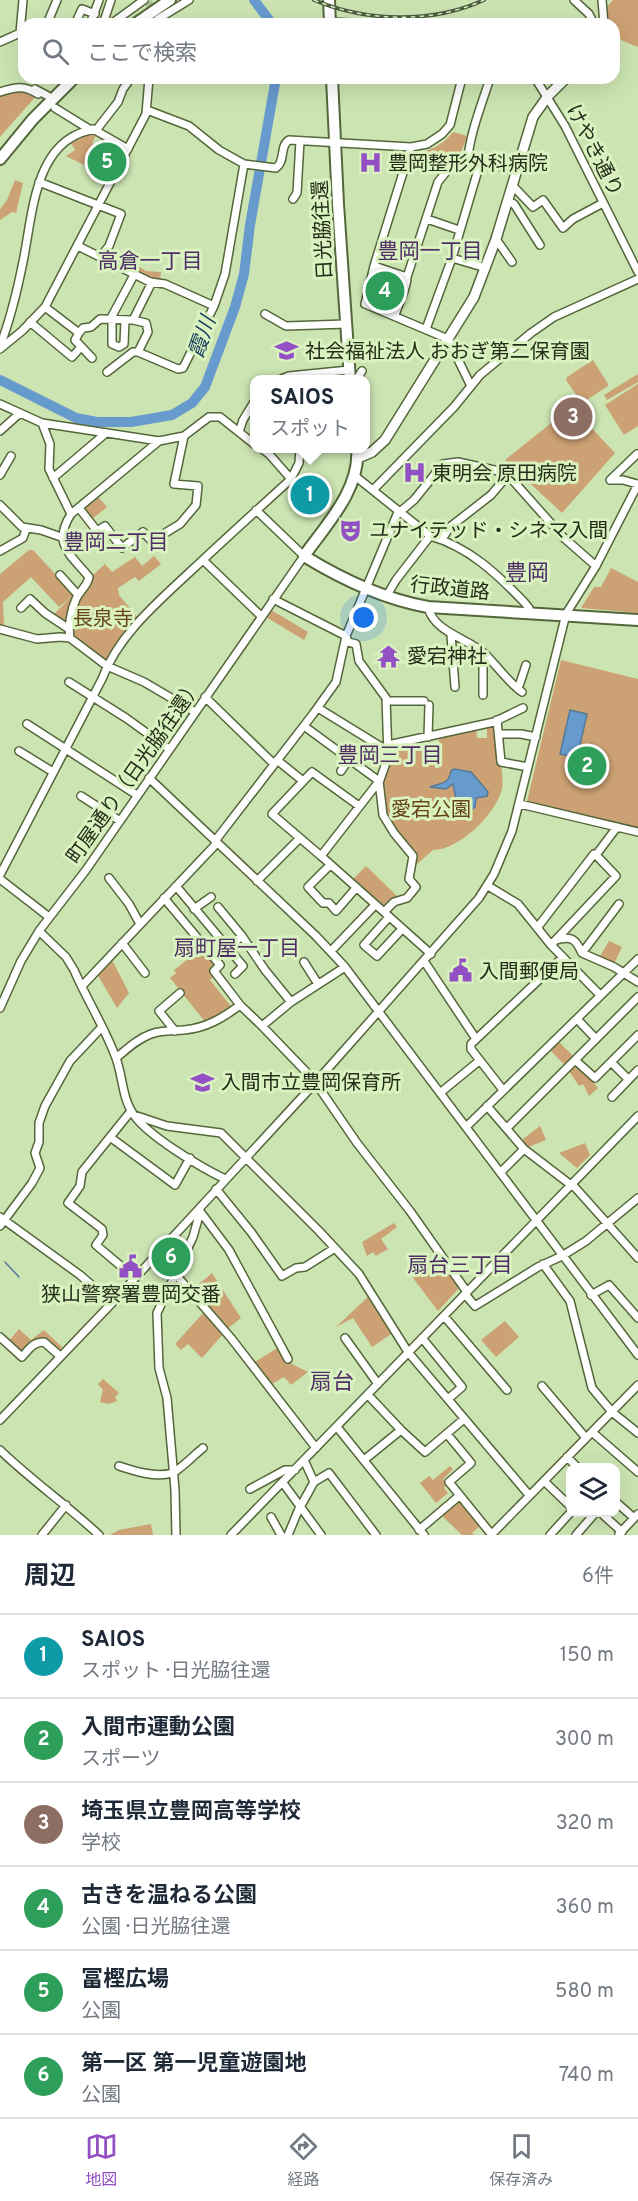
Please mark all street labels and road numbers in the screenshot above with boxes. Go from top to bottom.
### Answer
street label: けやき通り [559,100,628,201]
street label: 日光脇往還 [308,179,340,281]
street label: 行政道路 [409,573,491,607]
street label: 町屋通り（日光脇往還） [62,675,209,870]

